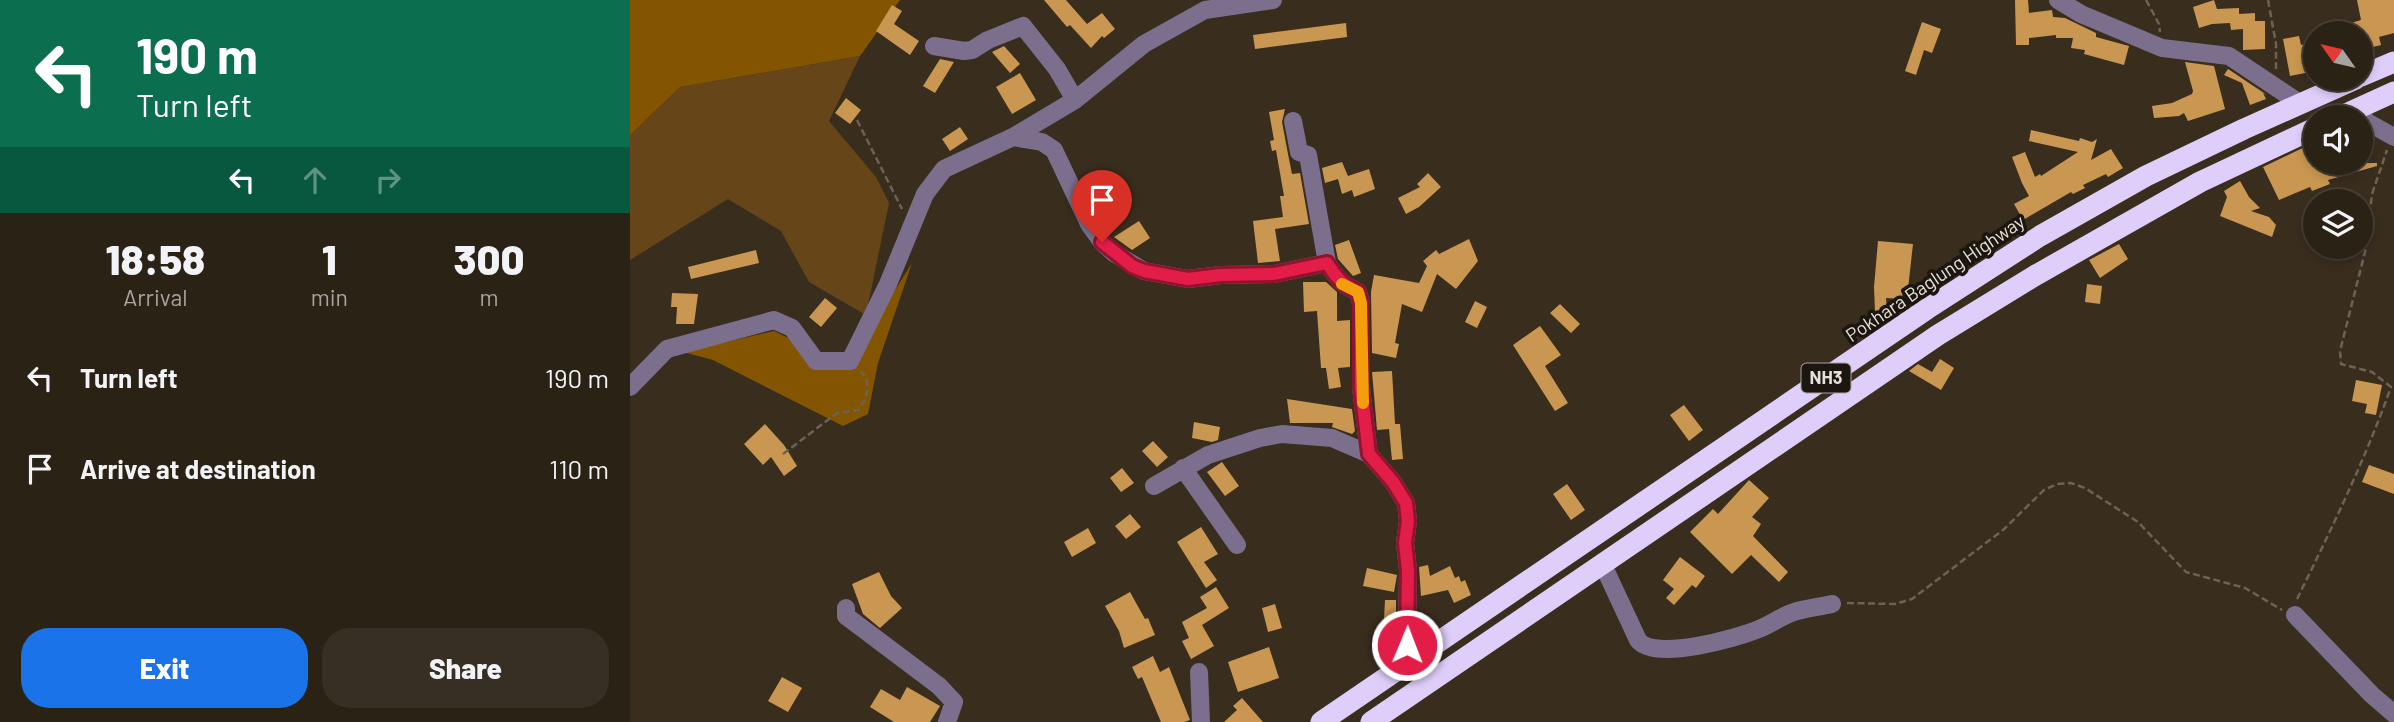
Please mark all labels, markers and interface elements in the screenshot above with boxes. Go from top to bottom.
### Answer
north arrow [2303,21,2373,91]
map controls [2303,21,2373,259]
text: 190 m [136,25,258,84]
icon: left [21,28,112,119]
text: Turn left [136,85,253,123]
button: sound [2303,105,2373,175]
icon: left [223,161,261,199]
icon: ahead [296,161,334,199]
icon: right [369,161,407,199]
pin [1072,170,1132,242]
icon: arrive [1083,181,1121,219]
button: layers [2303,189,2373,259]
street label: Pokhara Baglung Highway [1841,209,2029,346]
text: 18:58 [106,233,205,283]
text: 1 [322,233,337,283]
text: 300 [453,233,524,283]
text: Arrival [123,283,187,311]
text: min [311,283,348,311]
text: m [479,283,498,311]
icon: left [21,359,59,397]
text: Turn left [80,362,178,393]
text: 190 m [545,362,609,393]
road number: NH3 [1802,364,1850,392]
icon: arrive [21,450,59,488]
text: Arrive at destination [80,453,316,484]
text: 110 m [549,453,609,484]
position arrow [1370,608,1444,682]
button: Exit [21,628,308,708]
button: Share [322,628,609,708]

